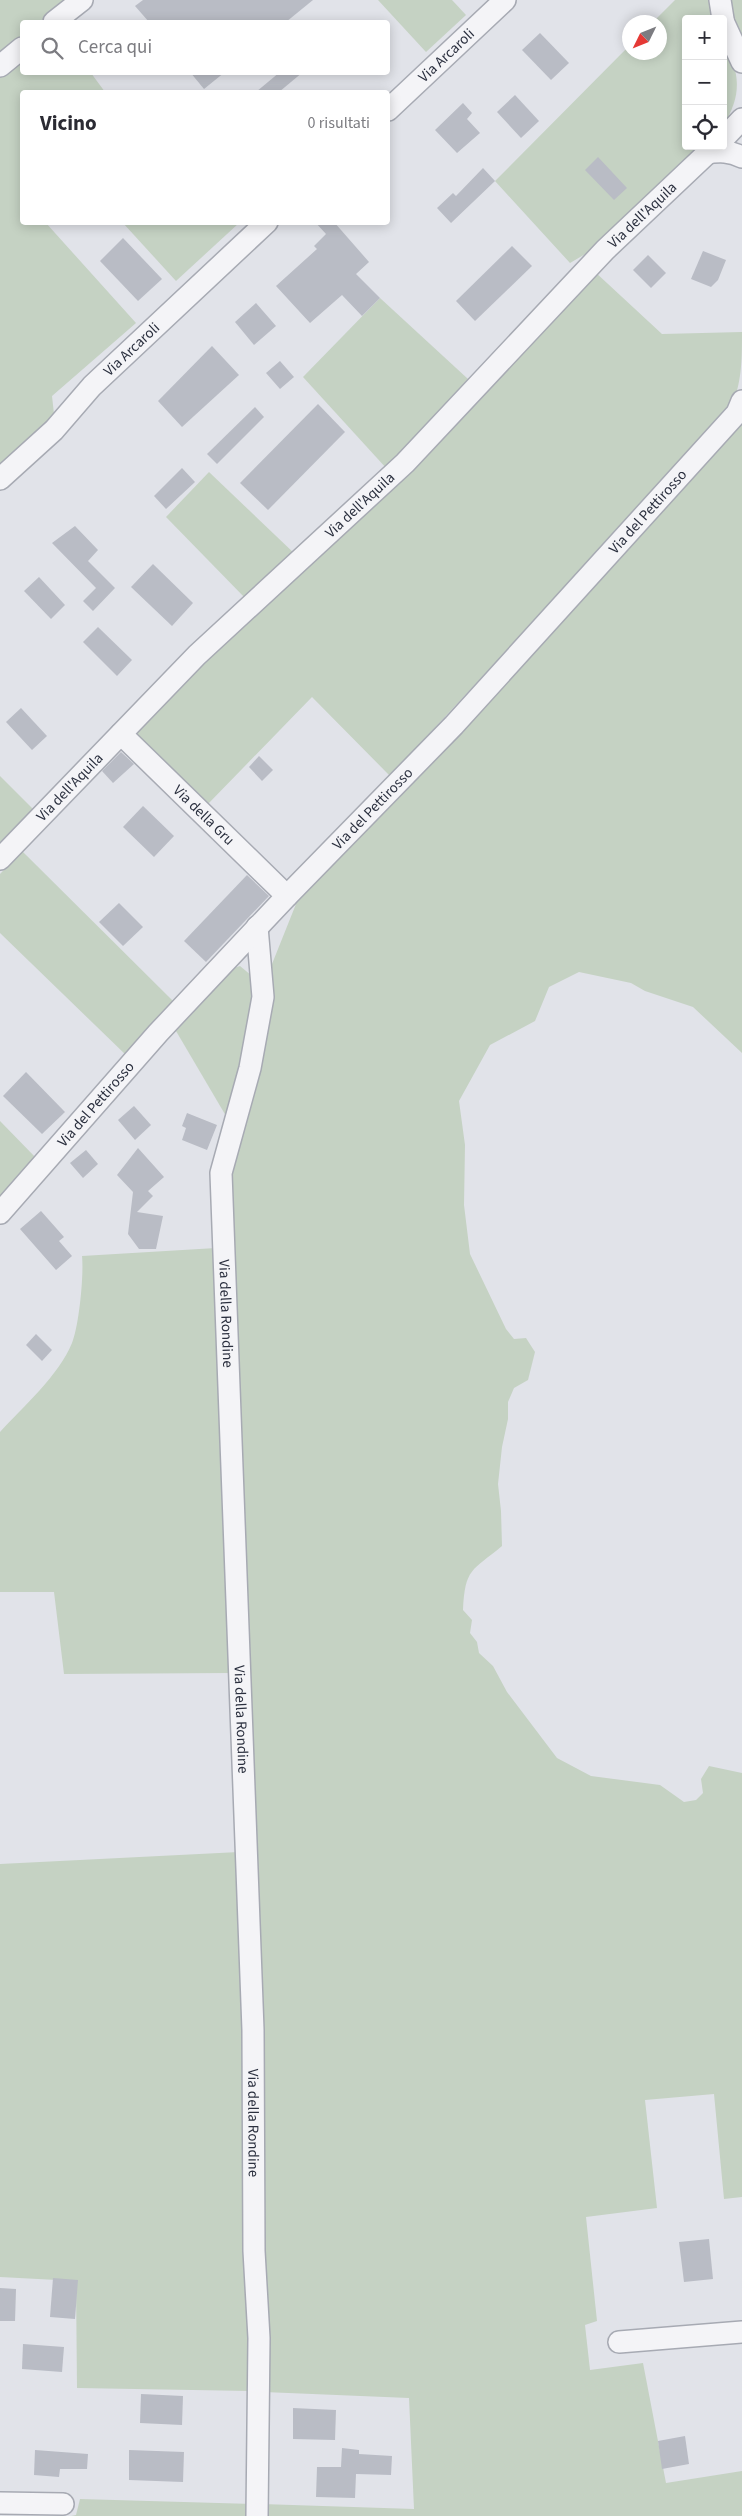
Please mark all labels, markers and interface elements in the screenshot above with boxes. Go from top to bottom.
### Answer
north arrow [622,15,667,60]
map controls [682,15,727,150]
button: + [682,15,727,60]
search box [20,20,390,75]
street label: Via Arcaroli [414,23,479,87]
icon: search [38,34,66,62]
text: Cerca qui [78,34,152,61]
button: − [682,60,727,105]
button: locate [682,105,727,150]
text: Vicino [40,108,97,138]
text: 0 risultati [308,112,370,134]
street label: Via dell'Aquila [603,177,681,253]
street label: Via Arcaroli [99,317,164,381]
street label: Via del Pettirosso [604,465,692,558]
street label: Via dell'Aquila [320,467,399,542]
street label: Via dell'Aquila [31,748,108,826]
street label: Via del Pettirosso [327,763,418,854]
street label: Via della Gru [169,780,240,850]
street label: Via del Pettirosso [52,1057,139,1151]
street label: Via della Rondine [214,1259,239,1368]
street label: Via della Rondine [229,1665,254,1774]
street label: Via della Rondine [243,2069,264,2177]

